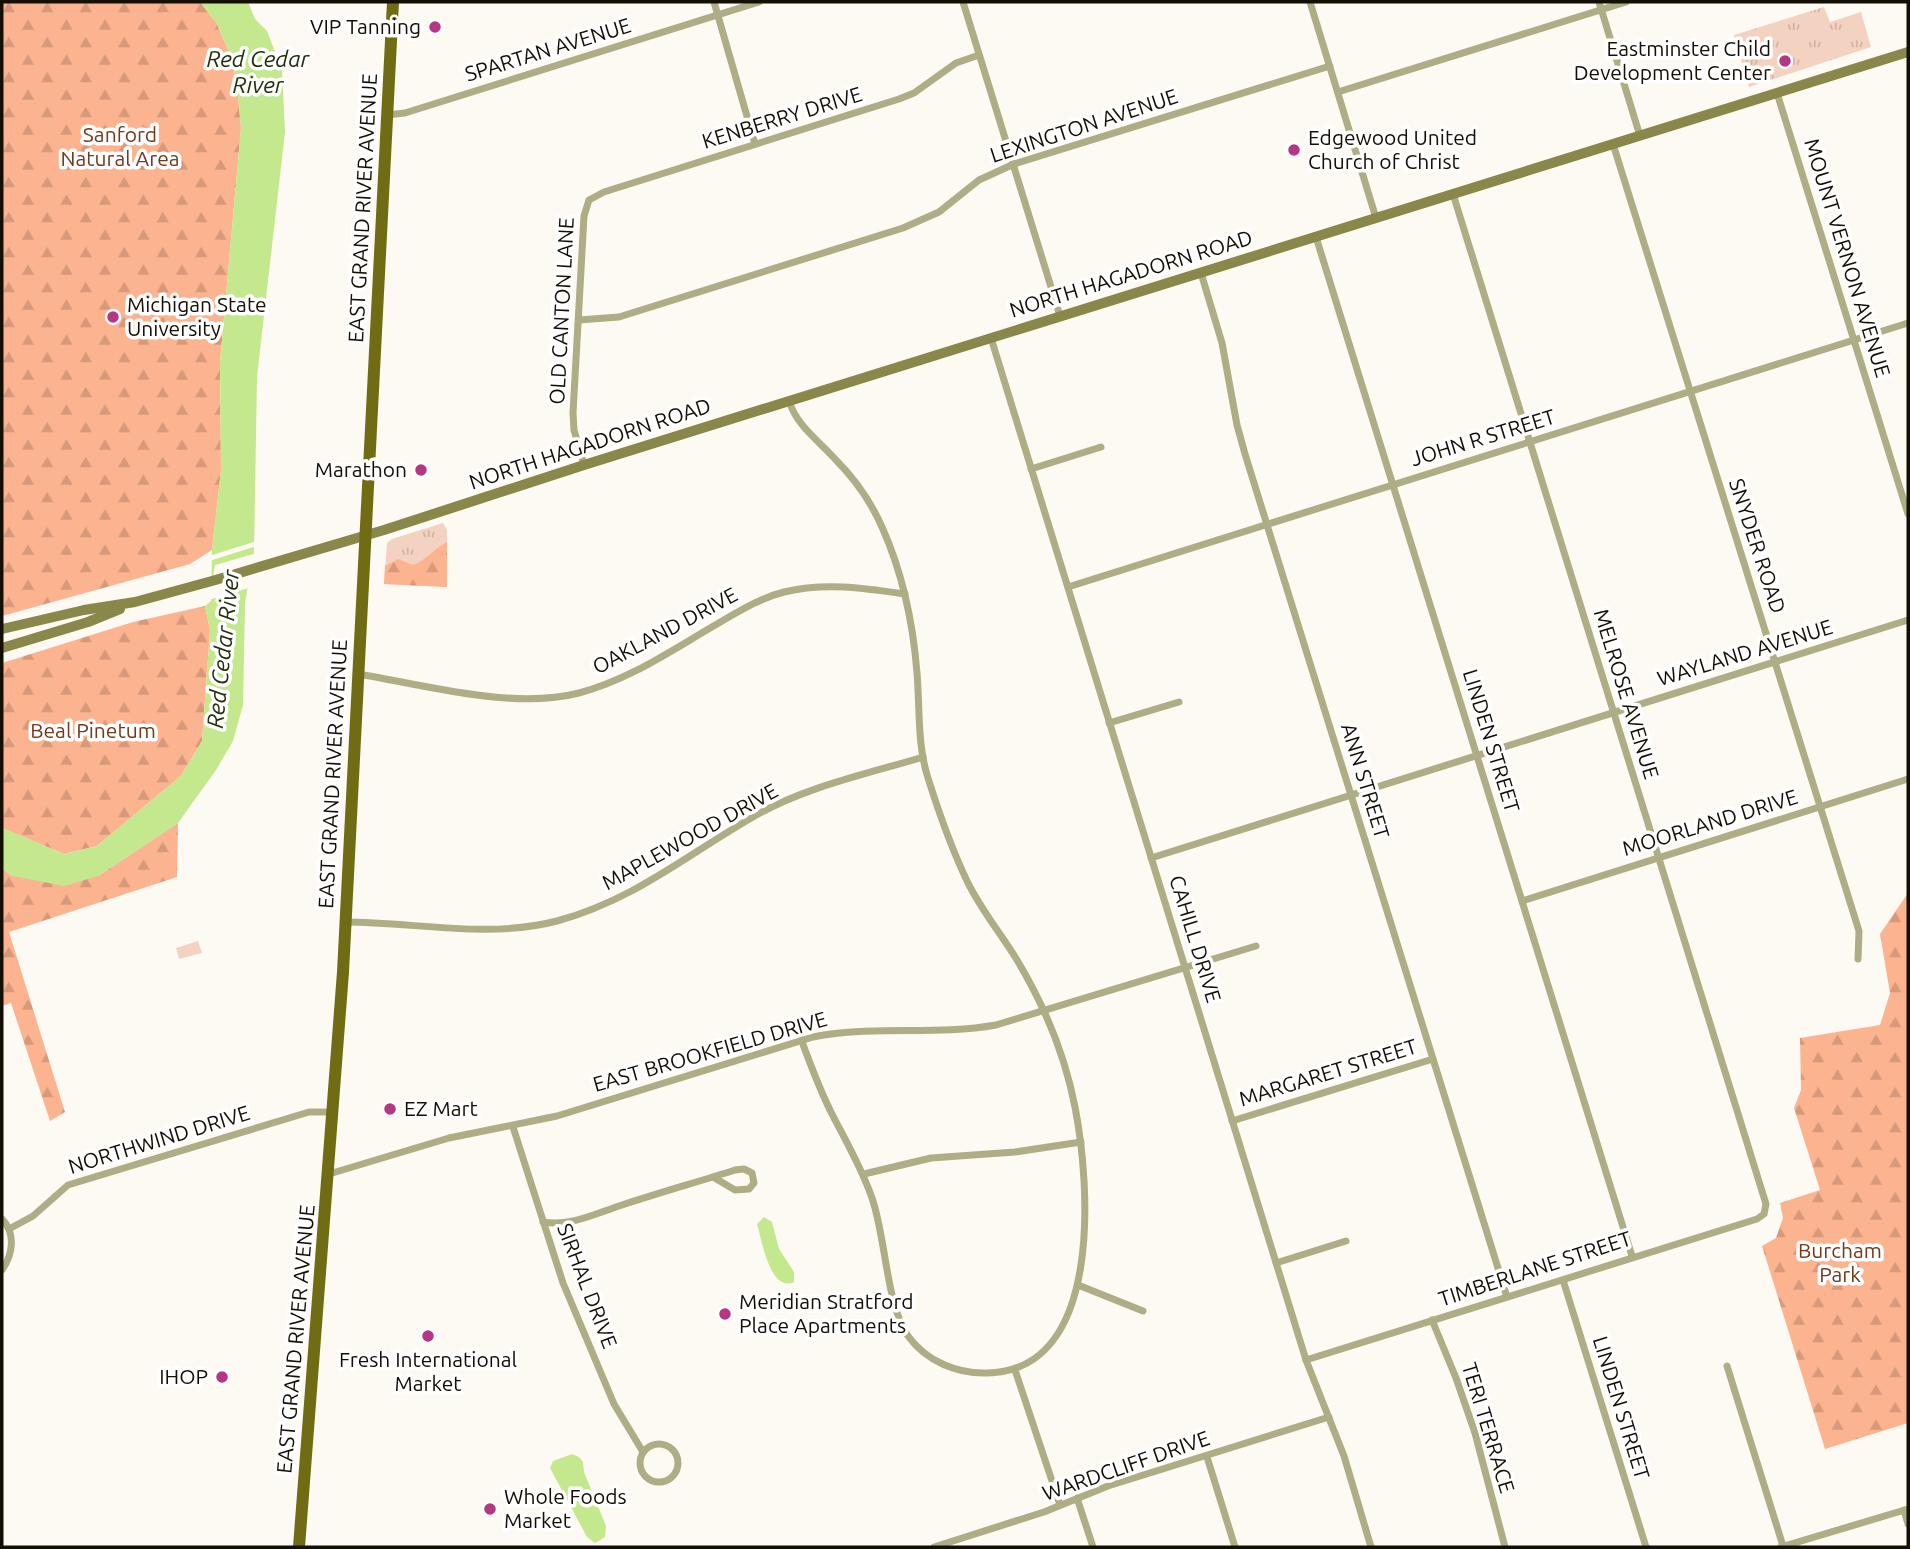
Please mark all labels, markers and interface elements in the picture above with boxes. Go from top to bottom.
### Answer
street label: SPARTAN AVENUE [462,12,634,86]
place label: VIP Tanning [310,14,421,38]
marker: VIP Tanning [427,19,443,35]
place label: Eastminster Child Development Center [1574,36,1771,84]
water label: Red Cedar River [207,46,311,97]
marker: Eastminster Child Development Center [1777,53,1793,69]
street label: EAST GRAND RIVER AVENUE [343,73,381,343]
street label: KENBERRY DRIVE [699,81,865,153]
street label: LEXINGTON AVENUE [987,83,1181,167]
park label: Sanford Natural Area [60,122,180,170]
place label: Edgewood United Church of Christ [1308,125,1477,173]
street label: MOUNT VERNON AVENUE [1800,135,1896,380]
marker: Edgewood United Church of Christ [1286,142,1302,158]
street label: OLD CANTON LANE [544,217,578,405]
street label: NORTH HAGADORN ROAD [1006,225,1255,321]
place label: Michigan State University [127,292,267,340]
marker: Michigan State University [105,309,121,325]
street label: NORTH HAGADORN ROAD [466,393,714,494]
street label: JOHN R STREET [1407,404,1558,470]
place label: Marathon [315,457,407,481]
marker: Marathon [413,462,429,478]
street label: SNYDER ROAD [1725,475,1791,616]
water label: Red Cedar River [202,567,243,729]
street label: OAKLAND DRIVE [588,582,741,678]
street label: MELROSE AVENUE [1590,606,1664,782]
street label: WAYLAND AVENUE [1654,614,1835,690]
street label: EAST GRAND RIVER AVENUE [313,639,351,909]
street label: LINDEN STREET [1459,666,1525,816]
park label: Beal Pinetum [30,718,156,742]
street label: ANN STREET [1337,720,1395,842]
street label: MAPLEWOOD DRIVE [598,778,781,894]
street label: MOORLAND DRIVE [1619,784,1800,860]
street label: CAHILL DRIVE [1165,872,1227,1005]
street label: EAST BROOKFIELD DRIVE [590,1006,829,1096]
street label: MARGARET STREET [1236,1033,1420,1111]
place label: EZ Mart [404,1096,478,1120]
street label: NORTHWIND DRIVE [65,1100,252,1178]
marker: EZ Mart [382,1101,398,1117]
street label: EAST GRAND RIVER AVENUE [271,1204,319,1474]
street label: SIRHAL DRIVE [553,1220,623,1351]
street label: TIMBERLANE STREET [1435,1225,1634,1311]
park label: Burcham Park [1798,1238,1882,1286]
place label: Meridian Stratford Place Apartments [739,1289,914,1337]
marker: Meridian Stratford Place Apartments [717,1306,733,1322]
marker: Fresh International Market [420,1328,436,1344]
street label: LINDEN STREET [1589,1333,1655,1483]
place label: Fresh International Market [339,1347,517,1395]
street label: TERI TERRACE [1458,1360,1520,1496]
place label: IHOP [159,1364,208,1388]
marker: IHOP [214,1369,230,1385]
street label: WARDCLIFF DRIVE [1039,1425,1212,1505]
place label: Whole Foods Market [504,1484,627,1532]
marker: Whole Foods Market [482,1501,498,1517]

